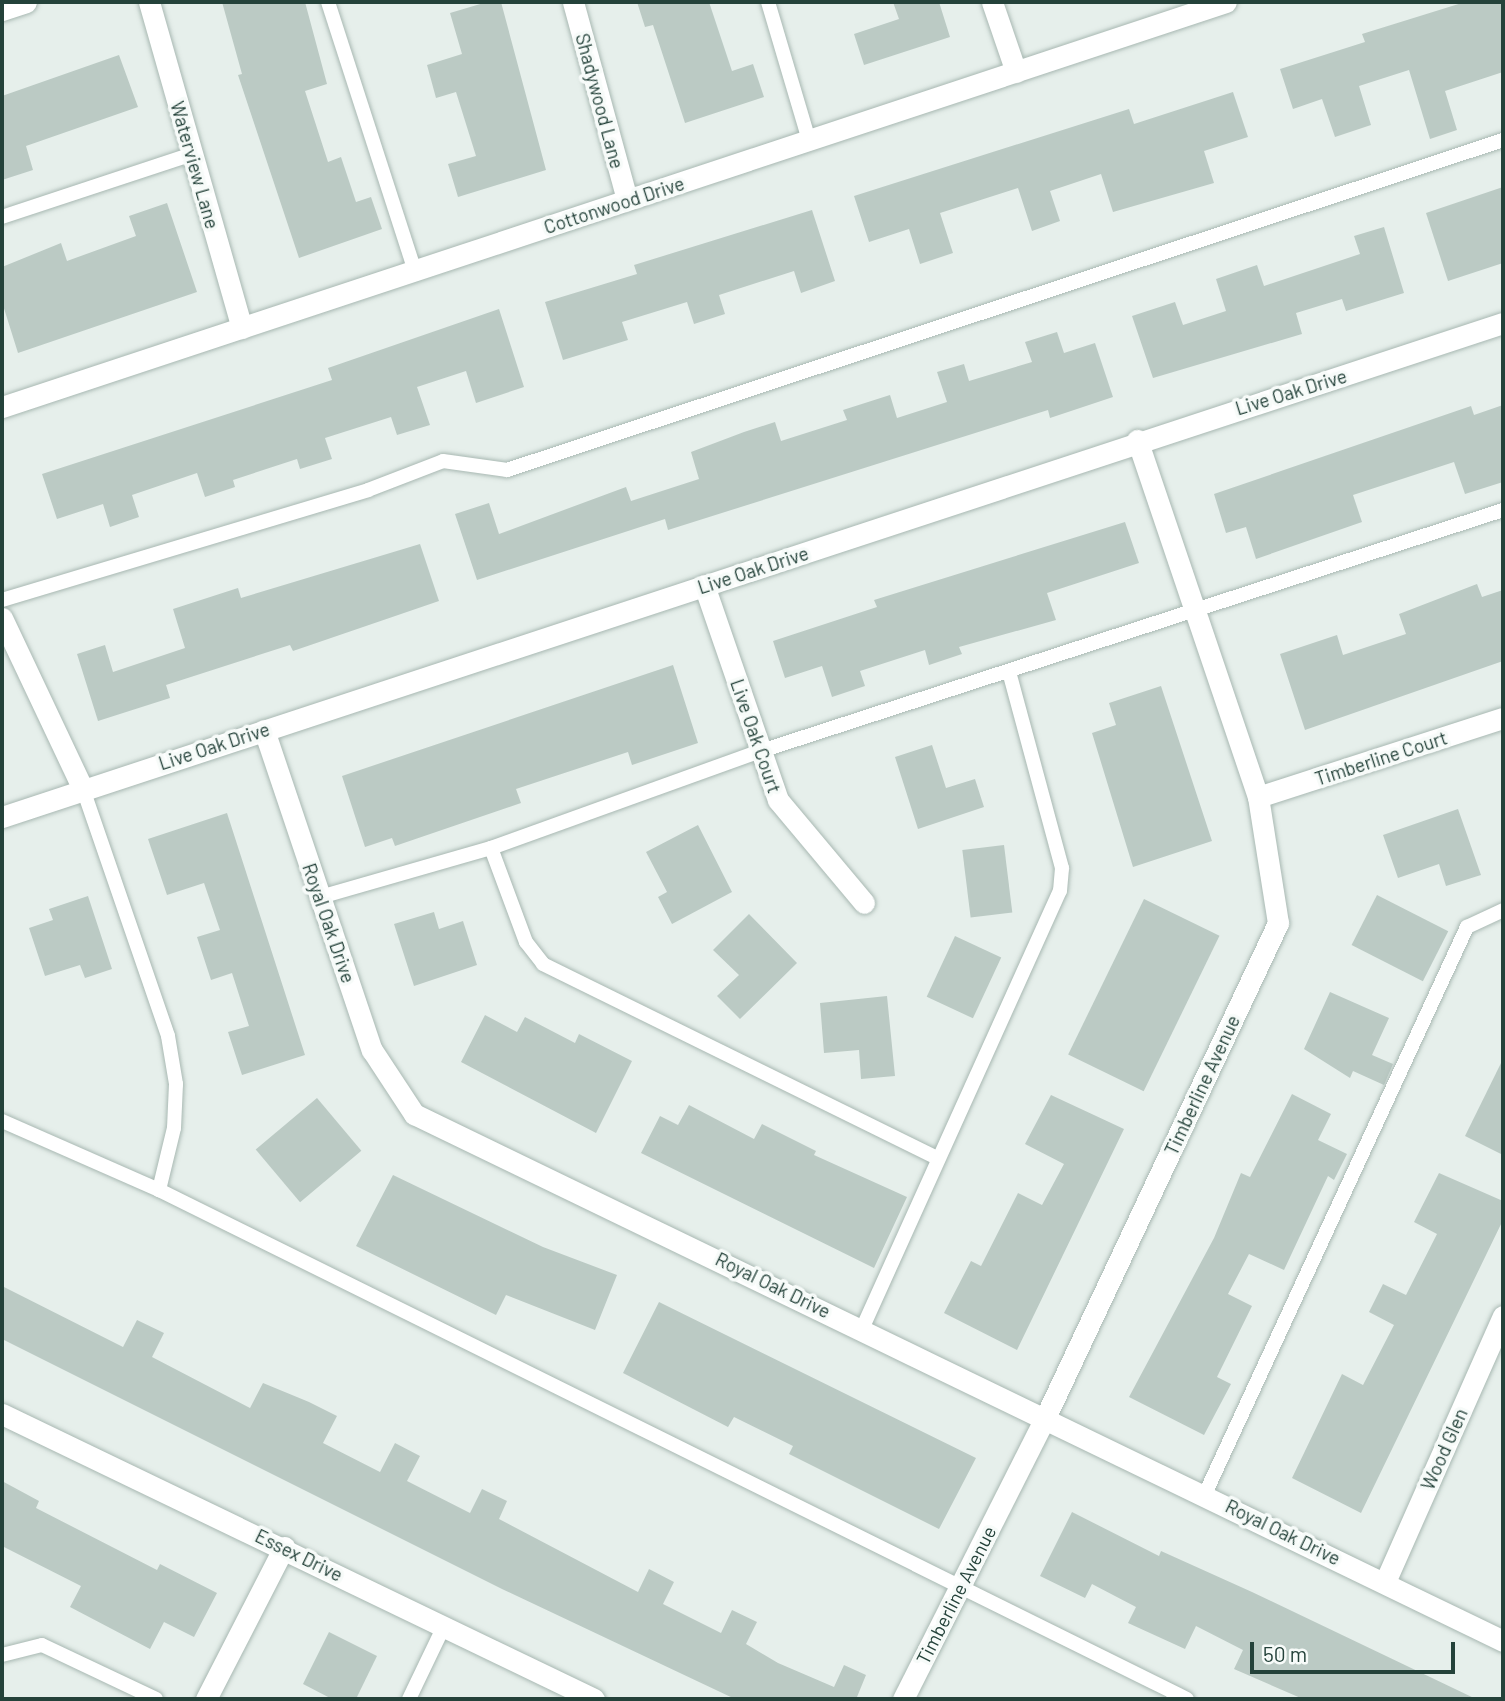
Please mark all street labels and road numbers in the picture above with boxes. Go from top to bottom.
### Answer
street label: Shadywood Lane [571,31,629,171]
street label: Waterview Lane [166,99,224,231]
street label: Cottonwood Drive [541,172,687,238]
street label: Live Oak Drive [1233,364,1349,420]
street label: Live Oak Drive [695,541,811,599]
street label: Live Oak Court [726,676,786,796]
street label: Live Oak Drive [156,717,272,775]
street label: Timberline Court [1312,726,1450,790]
street label: Royal Oak Drive [298,860,360,986]
street label: Timberline Avenue [1160,1011,1244,1159]
street label: Royal Oak Drive [712,1247,834,1323]
street label: Wood Glen [1416,1405,1472,1493]
street label: Royal Oak Drive [1222,1494,1344,1570]
street label: Timberline Avenue [911,1522,1001,1668]
street label: Essex Drive [252,1524,346,1586]

